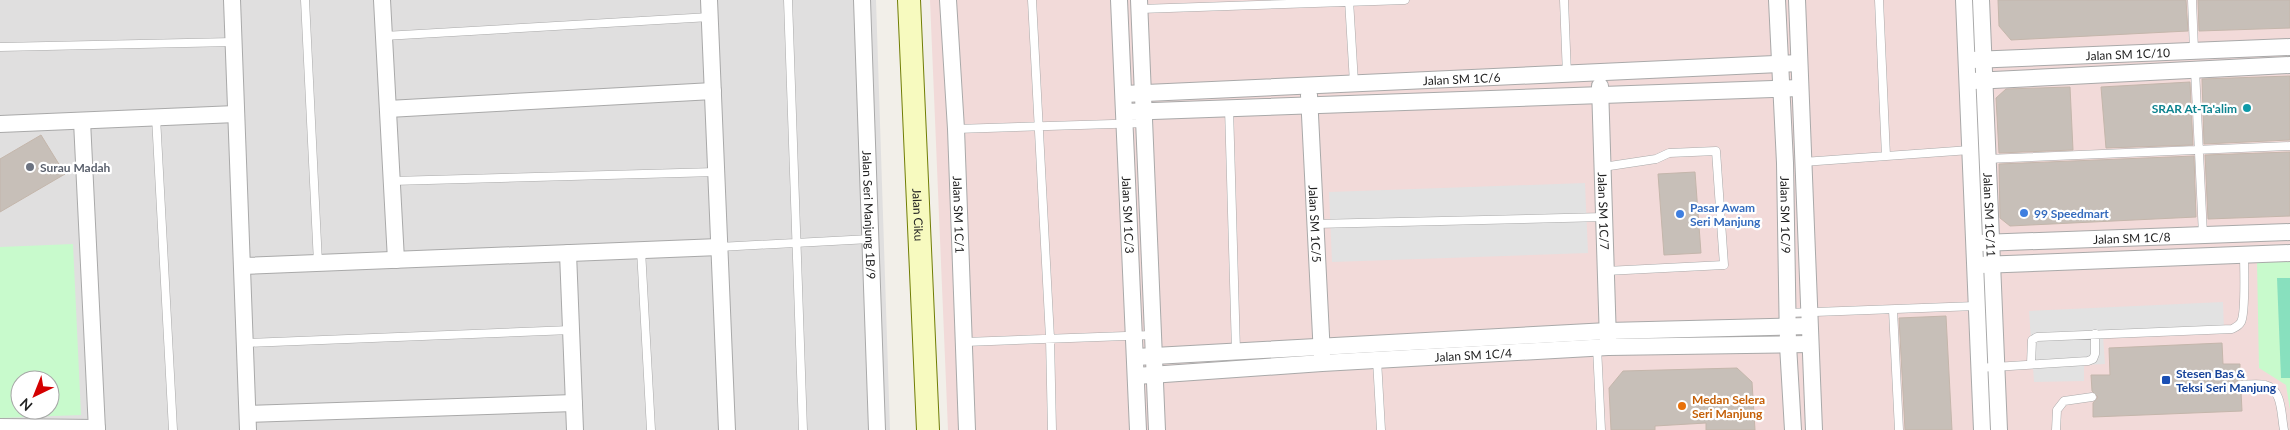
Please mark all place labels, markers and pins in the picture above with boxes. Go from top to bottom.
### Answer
place label: SRAR At-Ta'alim [2152,101,2237,116]
marker: SRAR At-Ta'alim [2241,102,2253,114]
place label: Surau Madah [40,160,111,175]
marker: Surau Madah [24,161,36,173]
place label: Pasar Awam Seri Manjung [1690,200,1761,229]
place label: 99 Speedmart [2034,206,2109,221]
marker: 99 Speedmart [2018,207,2030,219]
marker: Pasar Awam Seri Manjung [1674,208,1686,220]
place label: Stesen Bas & Teksi Seri Manjung [2176,366,2277,395]
marker: Stesen Bas & Teksi Seri Manjung [2160,374,2172,386]
place label: Medan Selera Seri Manjung [1692,392,1765,421]
marker: Medan Selera Seri Manjung [1676,400,1688,412]

